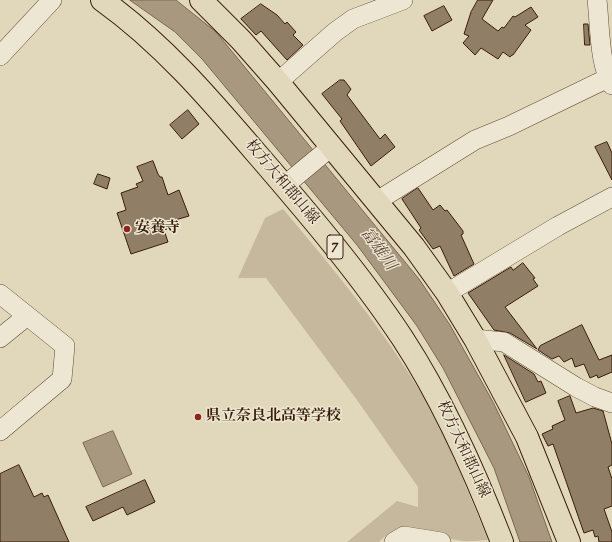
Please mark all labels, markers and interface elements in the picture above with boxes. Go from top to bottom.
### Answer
street label: 枚方大和郡山線 [240,137,322,229]
place label: 安養寺 [135,220,180,238]
marker: 安養寺 [122,224,132,234]
water label: 富雄川 [355,225,399,275]
road number: 7 [327,235,343,259]
street label: 枚方大和郡山線 [432,399,492,501]
place label: 県立奈良北高等学校 [206,408,341,426]
marker: 県立奈良北高等学校 [193,412,203,422]

